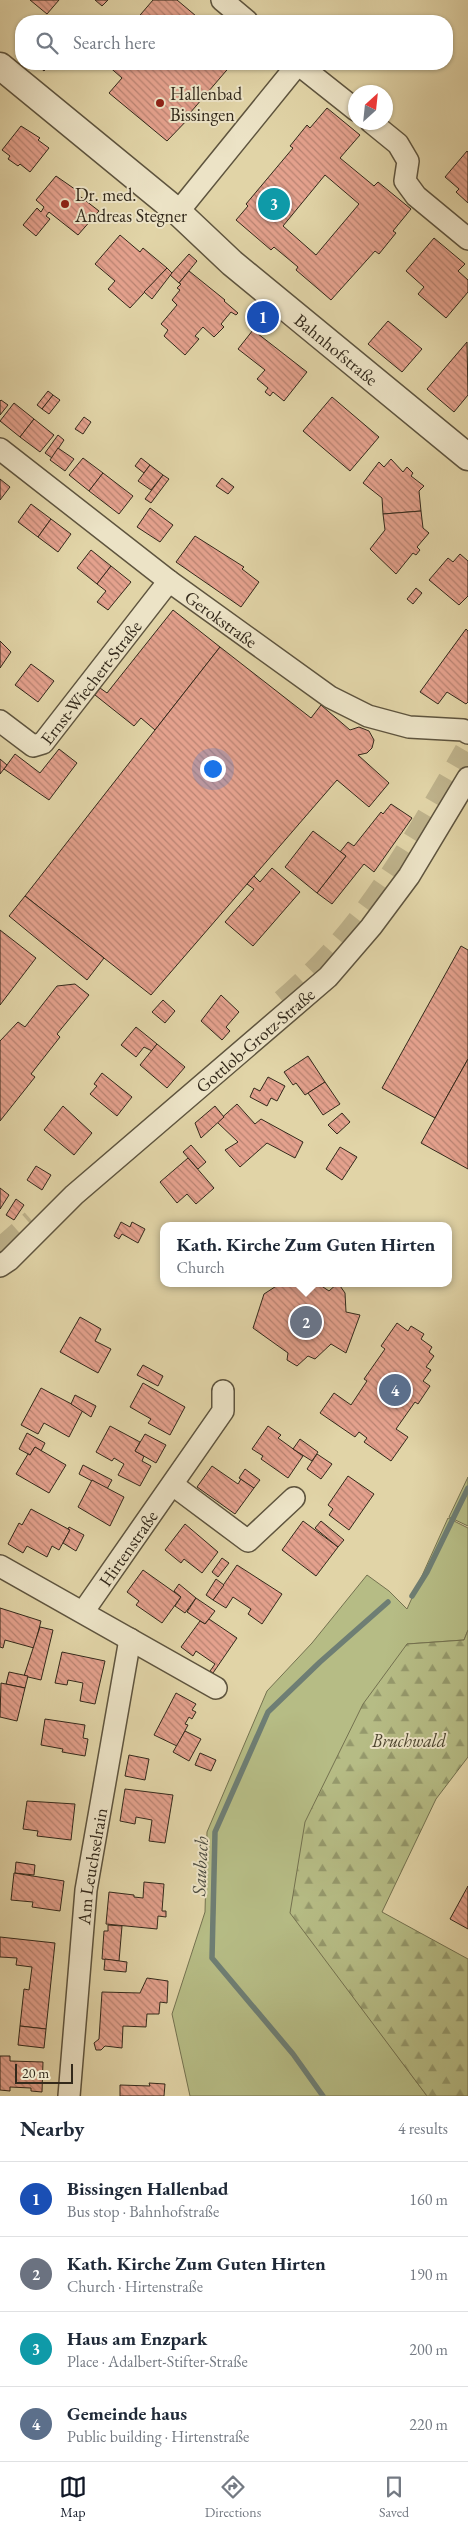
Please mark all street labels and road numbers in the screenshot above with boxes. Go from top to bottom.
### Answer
street label: Bahnhofstraße [290,308,383,390]
street label: Gerokstraße [181,585,262,653]
street label: Ernst-Wiechert-Straße [35,615,146,749]
street label: Gottlob-Grotz-Straße [191,982,319,1097]
street label: Hirtenstraße [93,1505,162,1591]
street label: Am Leuchselrain [72,1805,112,1927]

